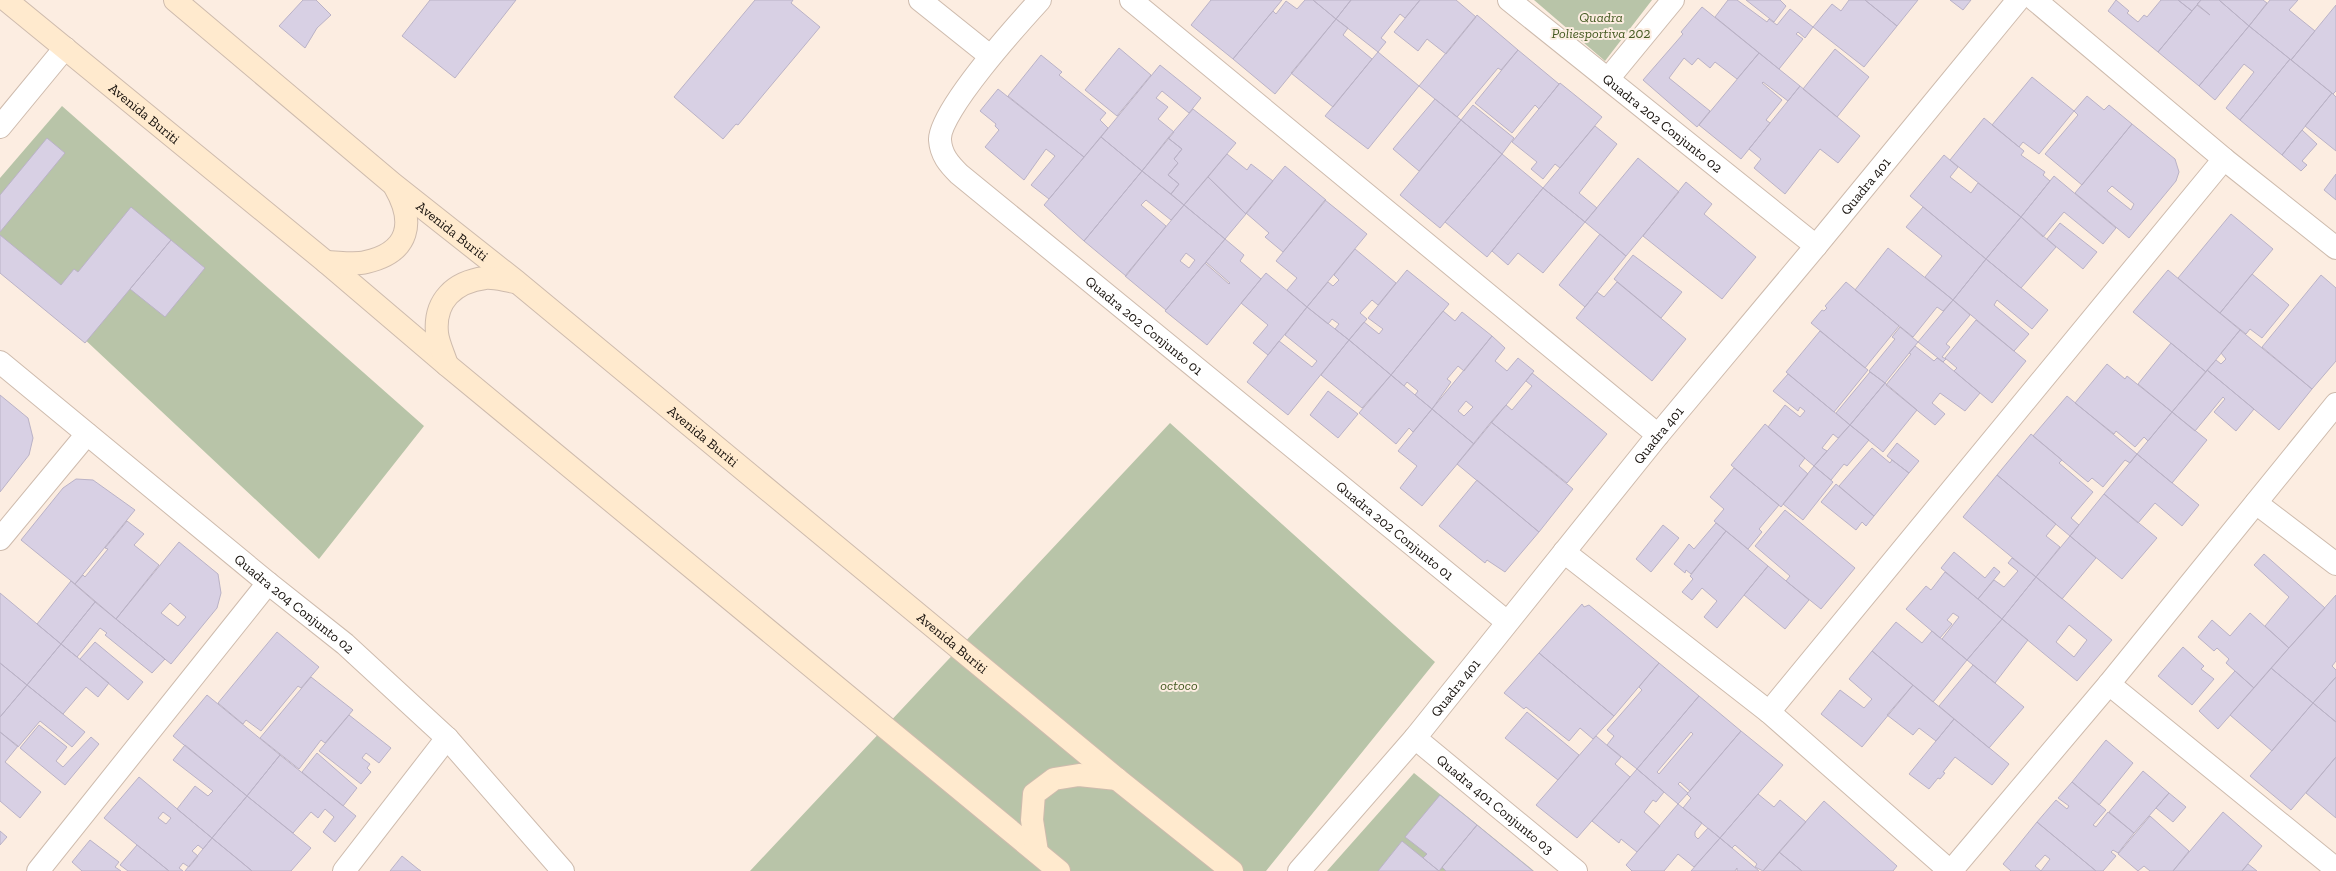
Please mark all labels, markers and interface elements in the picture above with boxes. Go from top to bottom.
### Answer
park label: Quadra Poliesportiva 202 [1551,9,1651,42]
street label: Quadra 202 Conjunto 02 [1599,70,1726,177]
street label: Avenida Buriti [105,80,183,148]
street label: Quadra 401 [1837,153,1895,218]
street label: Avenida Buriti [413,198,491,265]
street label: Quadra 202 Conjunto 01 [1082,273,1207,379]
street label: Avenida Buriti [664,402,742,471]
street label: Quadra 401 [1630,403,1688,468]
street label: Quadra 202 Conjunto 01 [1333,478,1457,584]
street label: Quadra 204 Conjunto 02 [231,551,358,657]
street label: Avenida Buriti [913,609,991,678]
street label: Quadra 401 [1427,655,1485,720]
park label: octoco [1160,677,1198,694]
street label: Quadra 401 Conjunto 03 [1433,751,1557,858]

